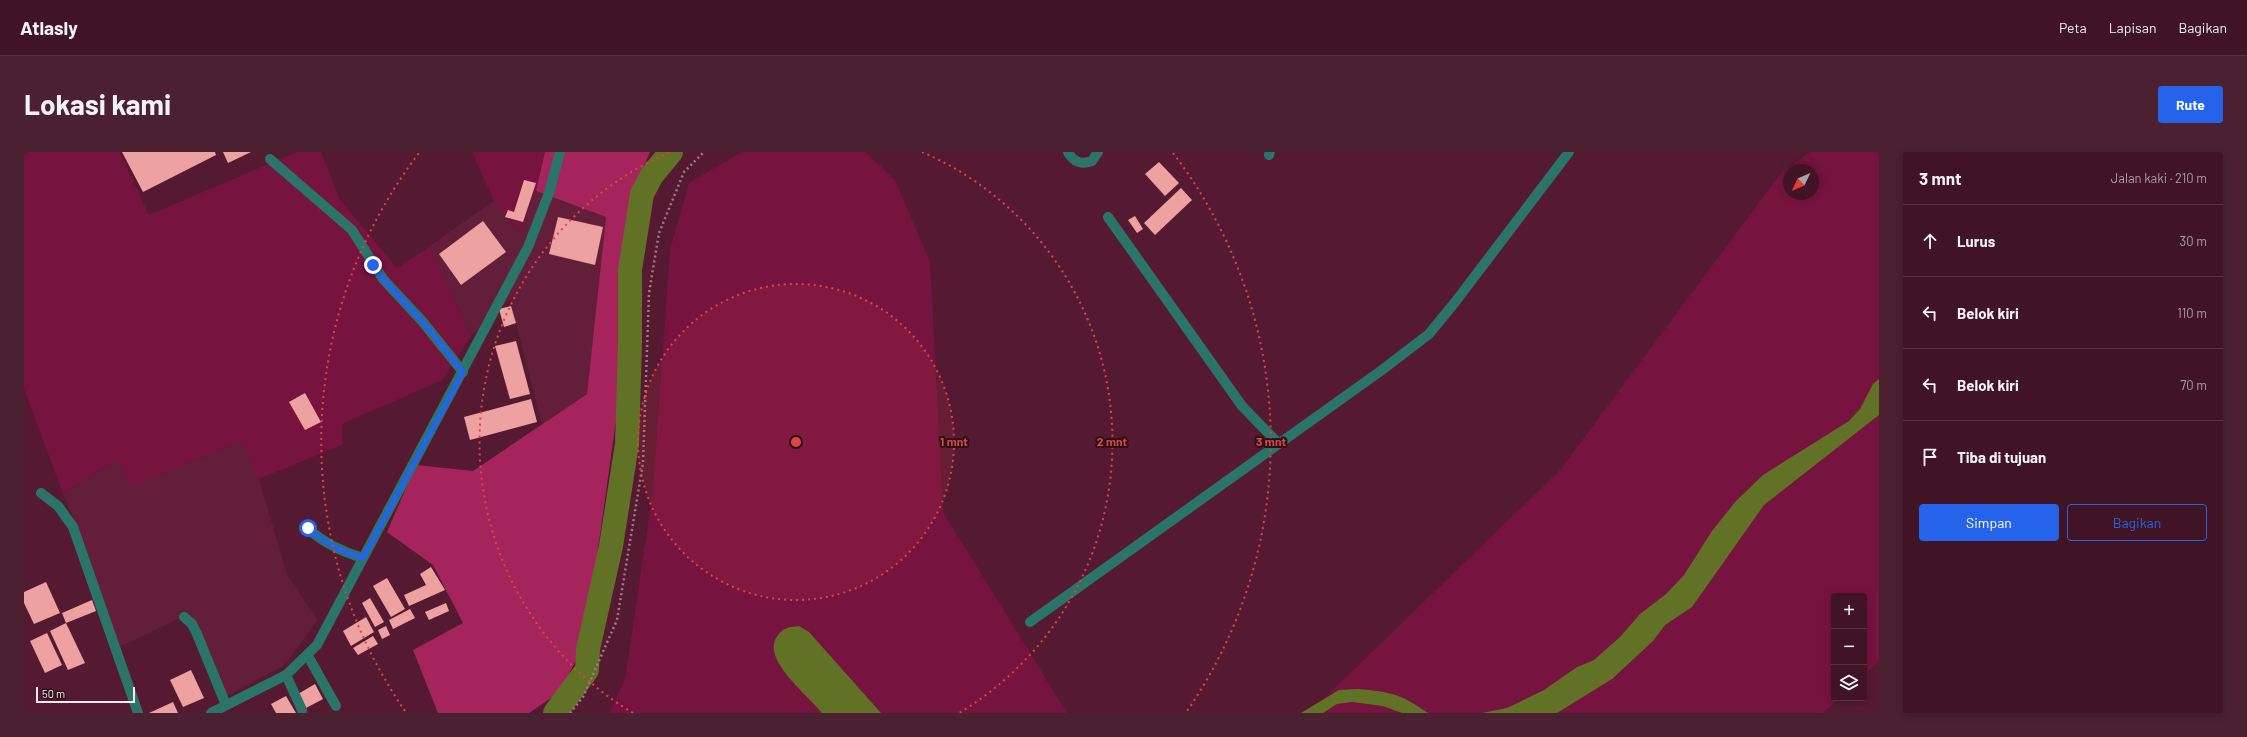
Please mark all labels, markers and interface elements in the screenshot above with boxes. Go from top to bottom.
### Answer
text: Atlasly [20,16,78,39]
text: Peta [2059,19,2087,36]
text: Lapisan [2109,19,2157,36]
text: Bagikan [2179,19,2227,36]
button: Rute [2158,86,2223,123]
text: Lokasi kami [24,87,171,121]
north arrow [1783,164,1819,200]
text: 3 mnt [1919,168,1962,188]
text: Jalan kaki · 210 m [2111,170,2207,186]
icon: ahead [1919,230,1941,252]
text: Lurus [1957,232,1995,250]
text: 30 m [2180,233,2207,249]
route end [364,256,382,274]
icon: left [1919,302,1941,324]
text: Belok kiri [1957,304,2019,322]
text: 110 m [2177,305,2207,321]
icon: left [1919,374,1941,396]
text: Belok kiri [1957,376,2019,394]
text: 70 m [2180,377,2207,393]
text: 1 mnt [940,434,968,448]
text: 2 mnt [1097,434,1128,448]
text: 3 mnt [1256,434,1286,448]
centre of rings [789,435,803,449]
icon: arrive [1919,446,1941,468]
text: Tiba di tujuan [1957,448,2046,466]
button: Simpan [1919,504,2059,541]
button: Bagikan [2067,504,2207,541]
route start [299,519,317,537]
map controls [1831,593,1867,701]
button: + [1831,593,1867,629]
button: − [1831,629,1867,665]
button: layers [1831,665,1867,701]
scale bar [36,685,135,704]
text: 50 m [42,687,65,700]

